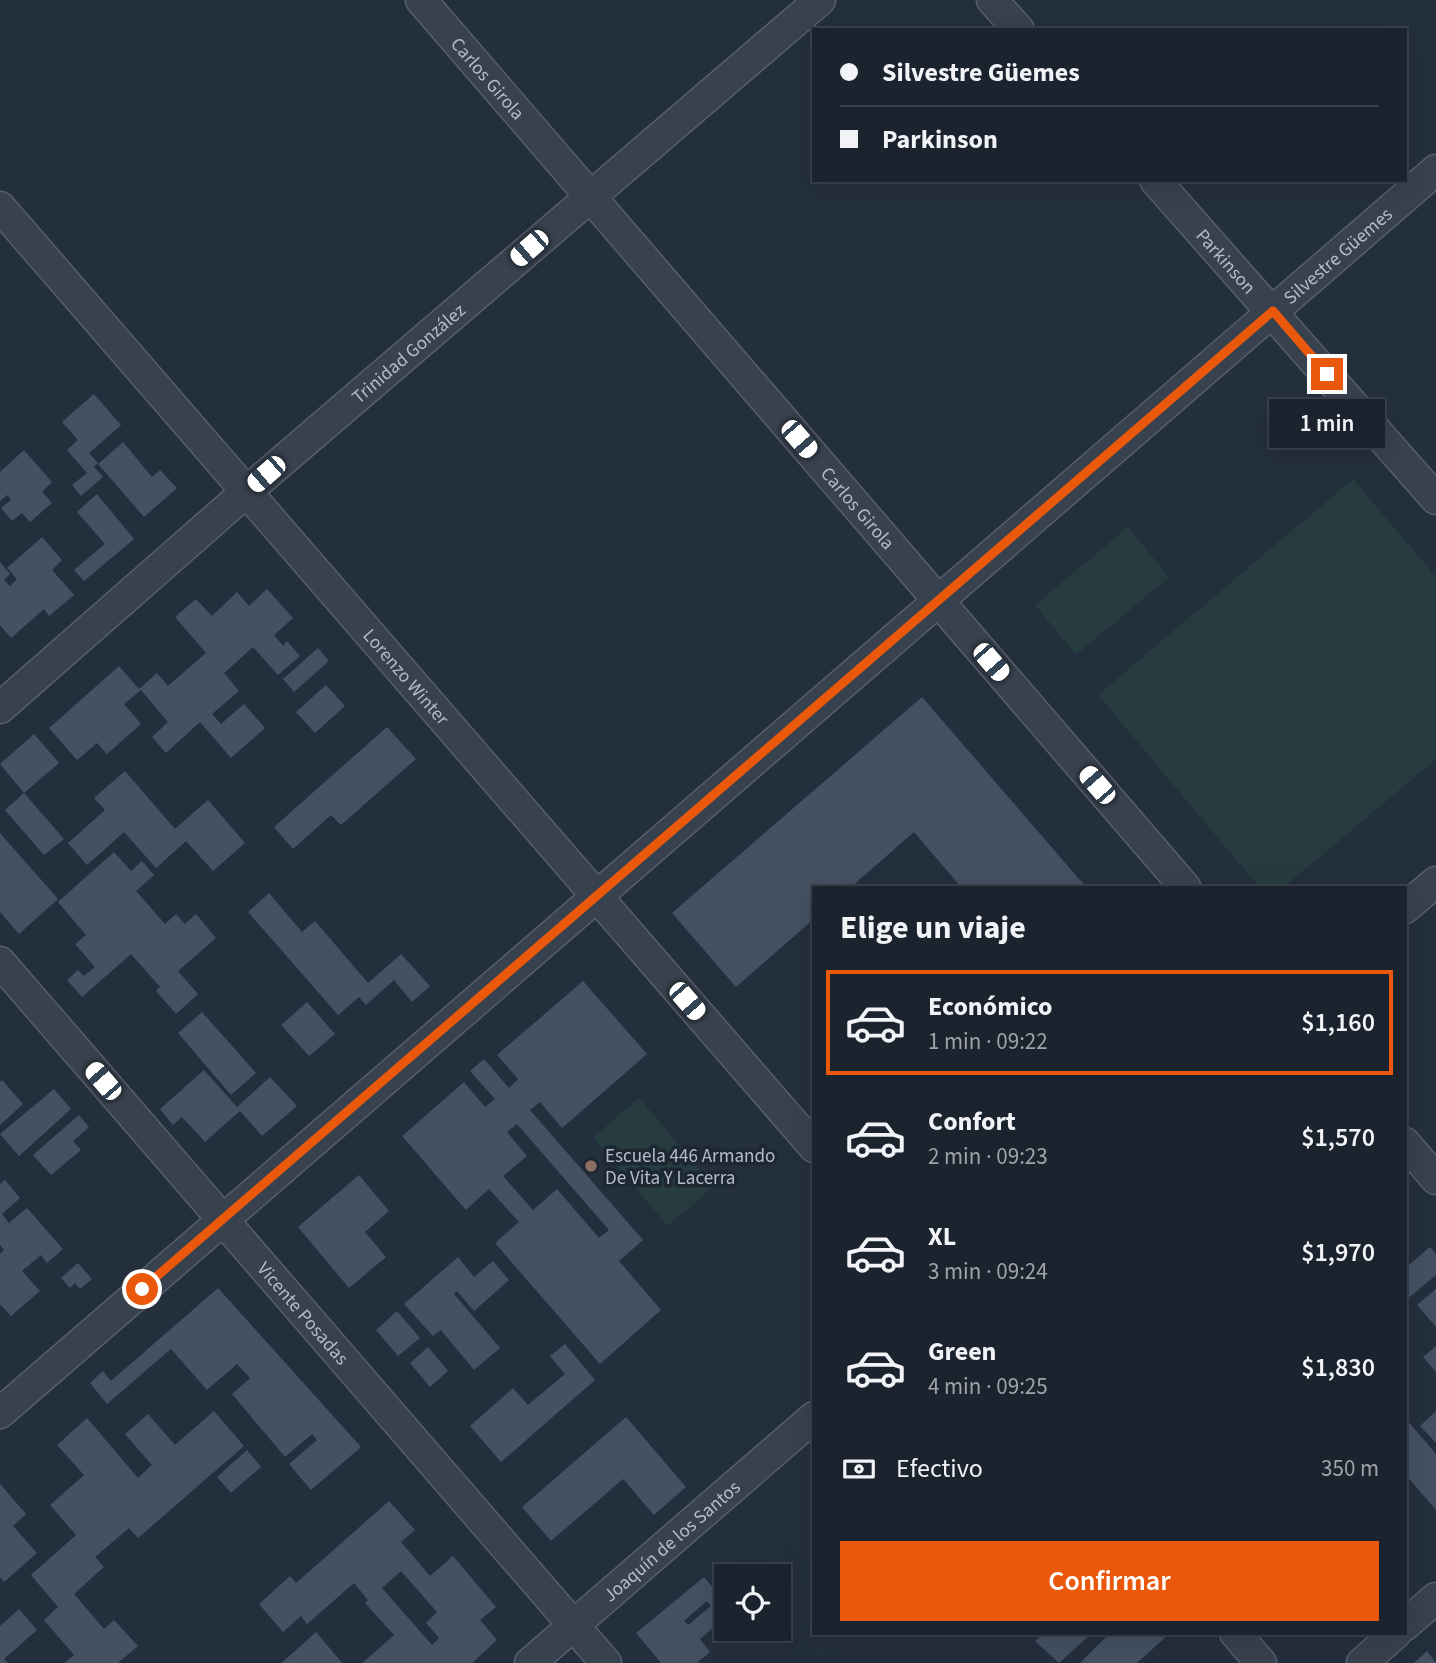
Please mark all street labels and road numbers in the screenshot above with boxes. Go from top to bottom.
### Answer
street label: Carlos Girola [444,32,530,126]
street label: Silvestre Güemes [1278,202,1399,311]
street label: Parkinson [1189,223,1262,301]
street label: Trinidad González [346,298,472,411]
street label: Carlos Girola [814,461,900,556]
street label: Lorenzo Winter [356,623,455,732]
street label: Vicente Posadas [250,1257,354,1371]
street label: Joaquín de los Santos [598,1475,747,1609]

